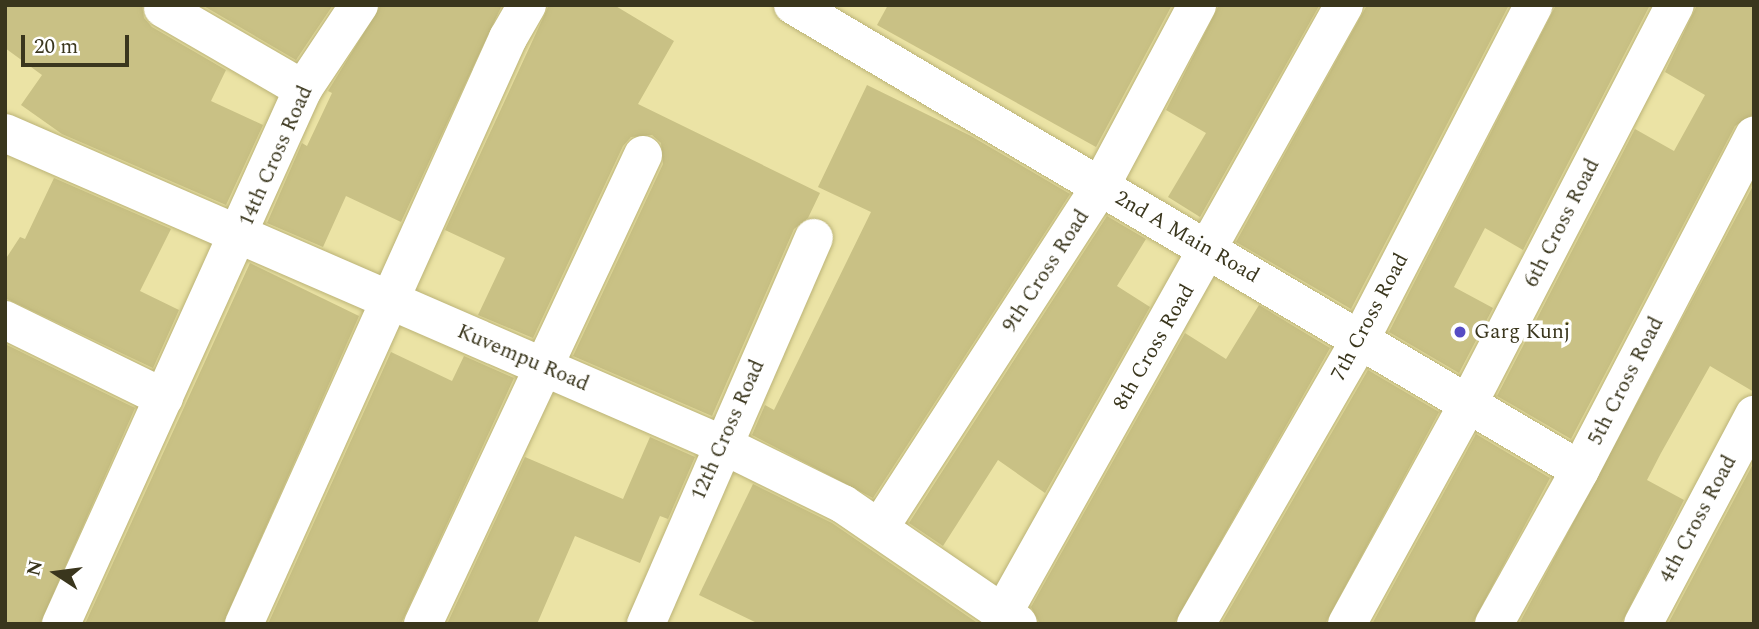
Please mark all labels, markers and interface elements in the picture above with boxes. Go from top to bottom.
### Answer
scale bar [24,21,133,65]
text: 20 m [34,31,78,63]
street label: 14th Cross Road [234,82,318,230]
street label: 6th Cross Road [1519,155,1605,291]
street label: 2nd A Main Road [1110,185,1264,289]
street label: 9th Cross Road [997,205,1095,337]
street label: 7th Cross Road [1326,249,1414,385]
street label: 8th Cross Road [1108,280,1200,414]
street label: 5th Cross Road [1583,313,1669,449]
street label: Kuvempu Road [453,319,593,397]
place label: Garg Kunj [1474,319,1570,345]
marker: Garg Kunj [1452,324,1468,340]
street label: 12th Cross Road [686,356,770,504]
street label: 4th Cross Road [1654,451,1742,587]
north arrow [21,538,91,608]
text: N [19,557,51,579]

